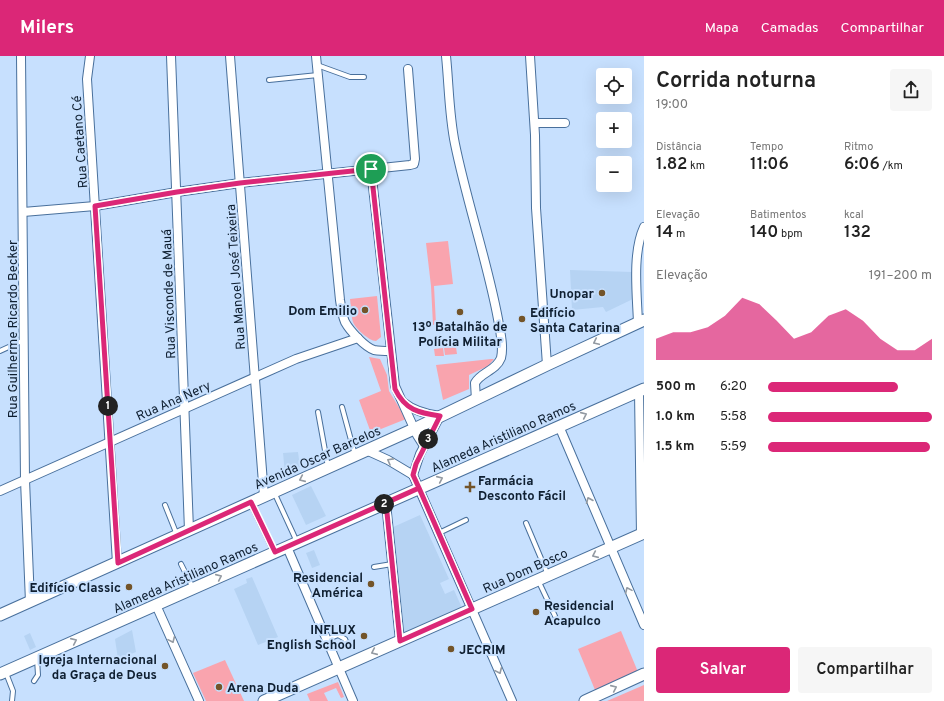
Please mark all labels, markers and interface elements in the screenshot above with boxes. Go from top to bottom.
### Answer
text: Milers [20,16,74,40]
text: Mapa [705,20,739,37]
text: Camadas [761,20,819,37]
text: Compartilhar [841,20,924,37]
map controls [596,68,632,192]
button: locate [596,68,632,104]
text: Corrida noturna [656,68,816,95]
button: share [890,69,932,111]
street label: Rua Caetano Cé [70,95,92,189]
text: 19:00 [656,97,688,113]
button: + [596,112,632,148]
text: Distância [656,140,702,154]
text: Tempo [750,140,783,154]
text: Ritmo [844,140,873,154]
pin [354,152,388,186]
text: 1.82 [656,154,687,176]
text: 11:06 [750,154,789,176]
text: 6:06 [844,154,880,176]
button: − [596,156,632,192]
icon: arrive [360,158,382,180]
text: km [687,159,705,173]
text: /km [880,159,903,173]
street label: Rua Manoel José Teixeira [224,204,250,350]
text: Elevação [656,208,700,222]
text: Batimentos [750,208,806,222]
text: kcal [844,208,864,222]
text: 14 [656,222,673,244]
text: 140 [750,222,778,244]
text: 132 [844,222,871,244]
text: m [673,227,685,241]
text: bpm [778,227,803,241]
street label: Rua Visconde de Mauá [160,229,180,359]
street label: Rua Guilherme Ricardo Becker [6,240,22,418]
text: Elevação [656,268,708,284]
text: 191–200 m [869,268,932,284]
place label: Unopar [549,287,595,303]
marker: Unopar [597,288,607,298]
place label: Dom Emilio [288,304,357,320]
marker: Dom Emilio [360,305,370,315]
place label: Edifício Santa Catarina [530,306,620,337]
marker: 13º Batalhão de Polícia Militar [455,307,465,317]
marker: Edifício Santa Catarina [517,314,527,324]
place label: 13º Batalhão de Polícia Militar [413,320,507,351]
one-way arrow [592,337,600,345]
street label: Rua Ana Nery [134,378,214,425]
text: 500 m [656,379,696,395]
text: 6:20 [720,379,747,395]
pin: 1 [98,396,118,416]
text: 1 [106,399,110,413]
street label: Alameda Aristiliano Ramos [429,399,579,477]
text: 1.0 km [656,409,695,425]
text: 5:58 [720,409,747,425]
one-way arrow [580,412,588,420]
street label: Avenida Oscar Barcelos [252,424,384,494]
pin: 3 [418,429,438,449]
text: 3 [425,432,431,446]
text: 1.5 km [656,439,694,455]
text: 5:59 [720,439,747,455]
one-way arrow [387,459,394,466]
one-way arrow [298,474,306,482]
place label: Farmácia Desconto Fácil [478,474,566,505]
one-way arrow [435,476,443,484]
marker: Farmácia Desconto Fácil [465,482,475,492]
pin: 2 [374,494,394,514]
one-way arrow [586,496,594,503]
text: 2 [381,497,387,511]
street label: Alameda Aristiliano Ramos [111,540,261,618]
street label: Rua Dom Bosco [481,546,571,598]
one-way arrow [592,550,600,558]
place label: Residencial América [293,571,363,602]
one-way arrow [214,574,222,582]
marker: Residencial América [366,579,376,589]
place label: Edifício Classic [30,581,121,597]
marker: Edifício Classic [124,582,134,592]
one-way arrow [625,586,633,594]
place label: Residencial Acapulco [544,599,614,630]
marker: Residencial Acapulco [531,607,541,617]
place label: INFLUX English School [267,623,356,654]
marker: INFLUX English School [359,631,369,641]
one-way arrow [167,636,175,644]
one-way arrow [70,638,77,646]
place label: JECRIM [459,643,506,659]
marker: JECRIM [446,644,456,654]
button: Salvar [656,647,790,693]
button: Compartilhar [798,647,932,693]
one-way arrow [371,648,378,656]
place label: Igreja Internacional da Graça de Deus [39,653,157,684]
marker: Igreja Internacional da Graça de Deus [160,661,170,671]
one-way arrow [494,666,502,674]
place label: Arena Duda [227,681,298,697]
marker: Arena Duda [214,682,224,692]
one-way arrow [610,685,618,693]

